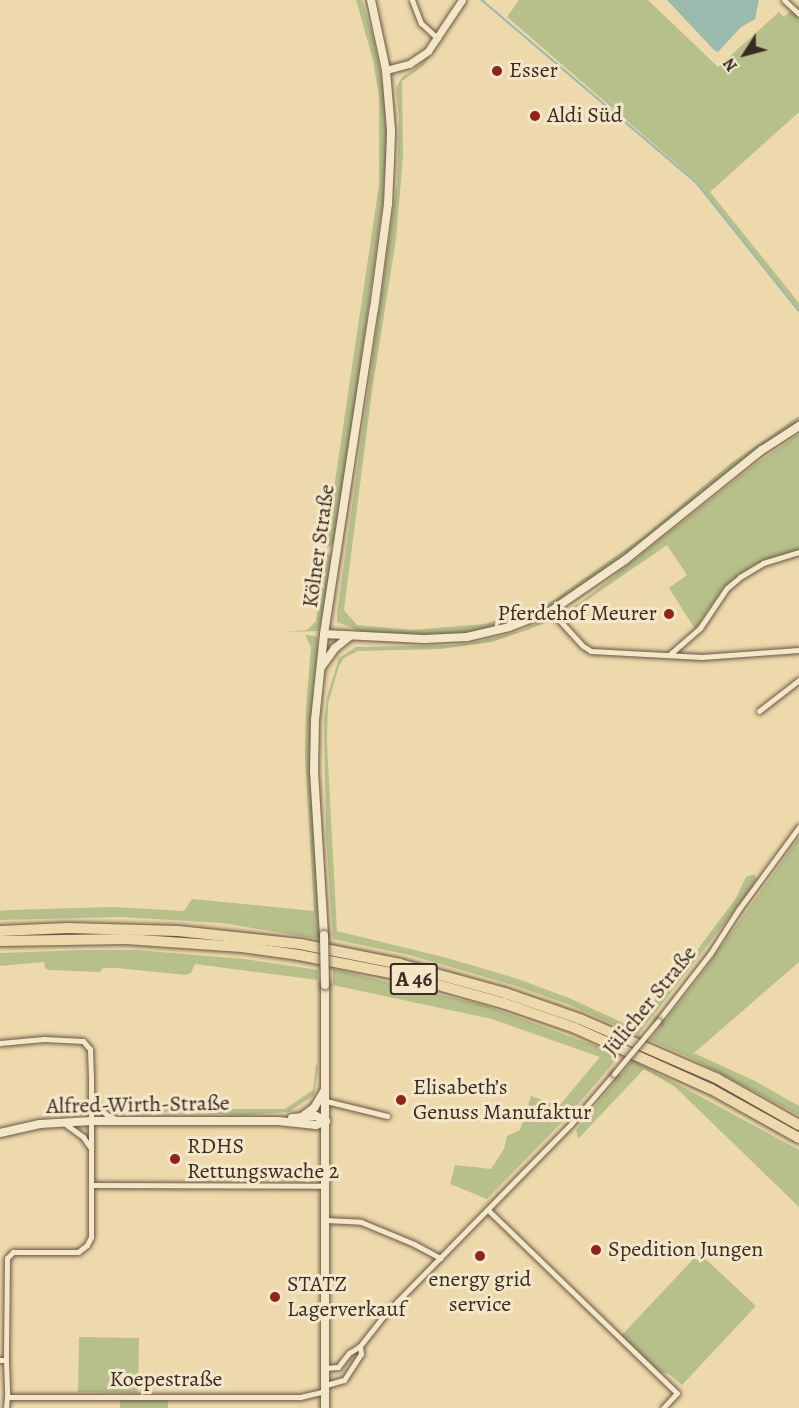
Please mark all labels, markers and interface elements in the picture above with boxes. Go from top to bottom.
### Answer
north arrow [715,24,775,84]
text: N [718,53,743,76]
place label: Esser [509,58,558,84]
marker: Esser [490,64,504,78]
place label: Aldi Süd [547,103,623,129]
marker: Aldi Süd [528,109,542,123]
street label: Kölner Straße [297,483,341,609]
place label: Pferdehof Meurer [498,601,657,627]
marker: Pferdehof Meurer [662,607,676,621]
street label: Jülicher Straße [598,941,702,1061]
road number: A 46 [388,961,440,997]
place label: Elisabeth’s Genuss Manufaktur [413,1074,592,1126]
street label: Alfred-Wirth-Straße [46,1090,230,1120]
marker: Elisabeth’s Genuss Manufaktur [394,1093,408,1107]
place label: RDHS Rettungswache 2 [187,1133,339,1184]
marker: RDHS Rettungswache 2 [168,1152,182,1166]
place label: Spedition Jungen [608,1237,763,1263]
marker: Spedition Jungen [589,1243,603,1257]
marker: energy grid service [473,1249,487,1263]
place label: energy grid service [429,1266,531,1318]
place label: STATZ Lagerverkauf [287,1271,406,1322]
marker: STATZ Lagerverkauf [268,1290,282,1304]
street label: Koepestraße [110,1367,222,1393]

